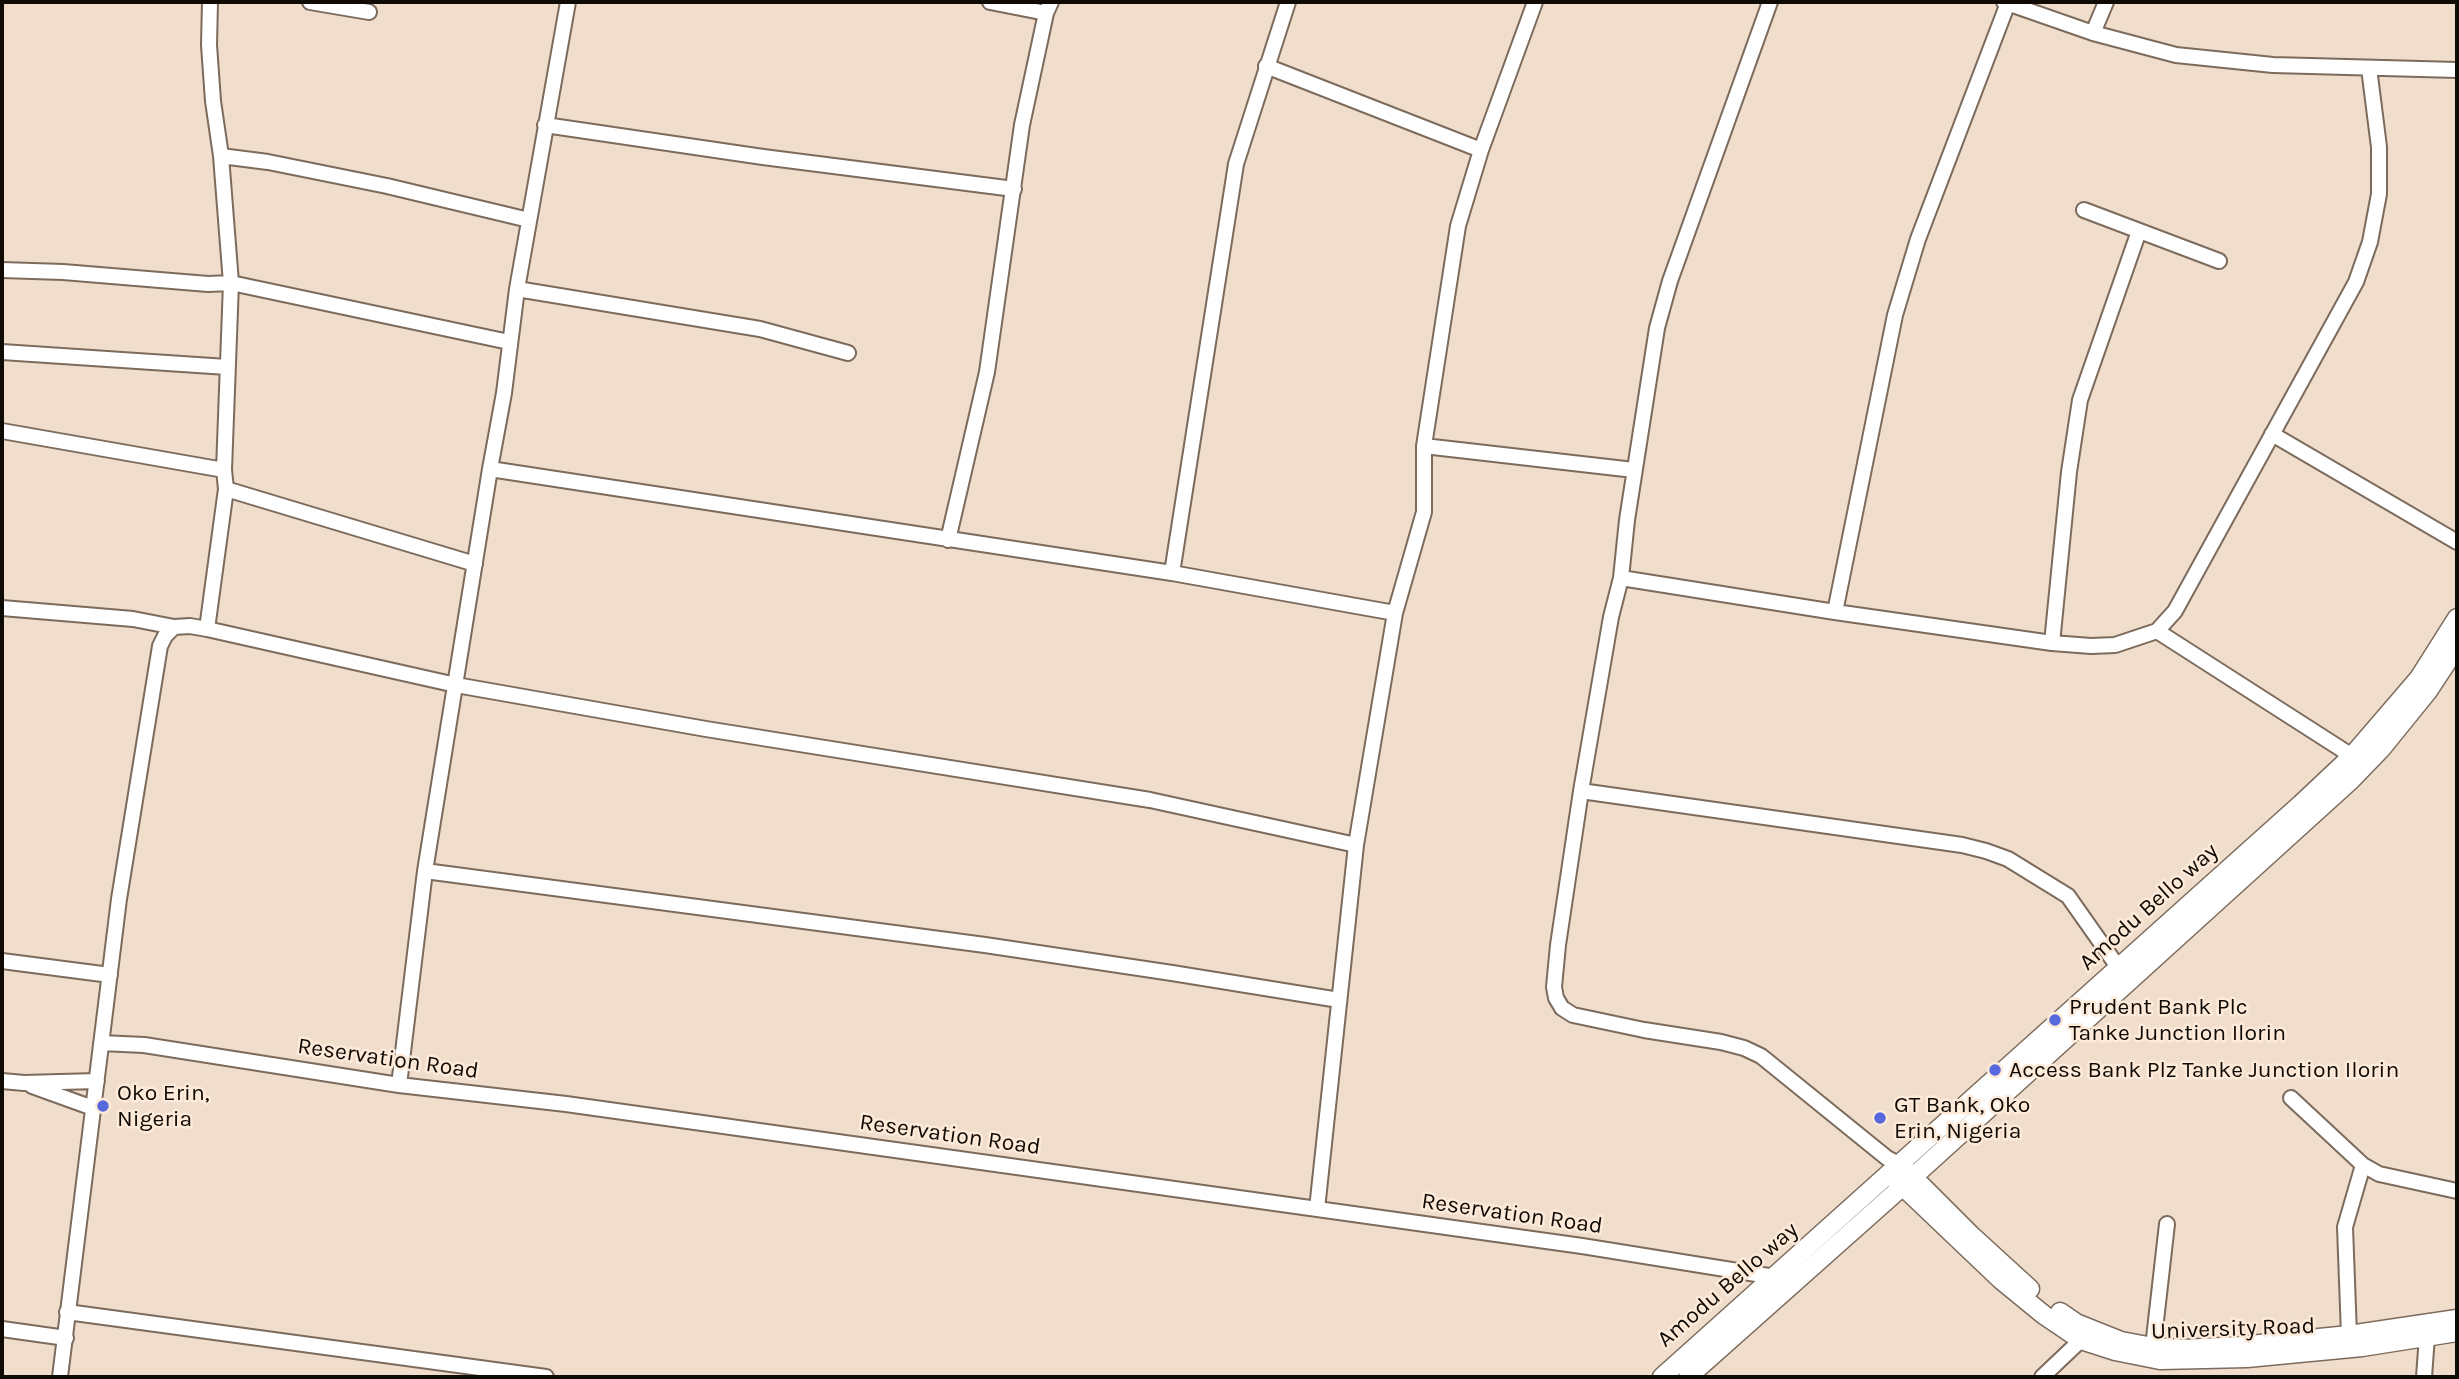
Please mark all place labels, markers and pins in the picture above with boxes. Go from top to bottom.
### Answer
place label: Prudent Bank Plc Tanke Junction Ilorin [2069,993,2286,1047]
marker: Prudent Bank Plc Tanke Junction Ilorin [2047,1012,2063,1028]
place label: Access Bank Plz Tanke Junction Ilorin [2009,1056,2399,1084]
marker: Access Bank Plz Tanke Junction Ilorin [1987,1062,2003,1078]
place label: Oko Erin, Nigeria [117,1079,210,1133]
place label: GT Bank, Oko Erin, Nigeria [1894,1091,2030,1145]
marker: Oko Erin, Nigeria [95,1098,111,1114]
marker: GT Bank, Oko Erin, Nigeria [1872,1110,1888,1126]

